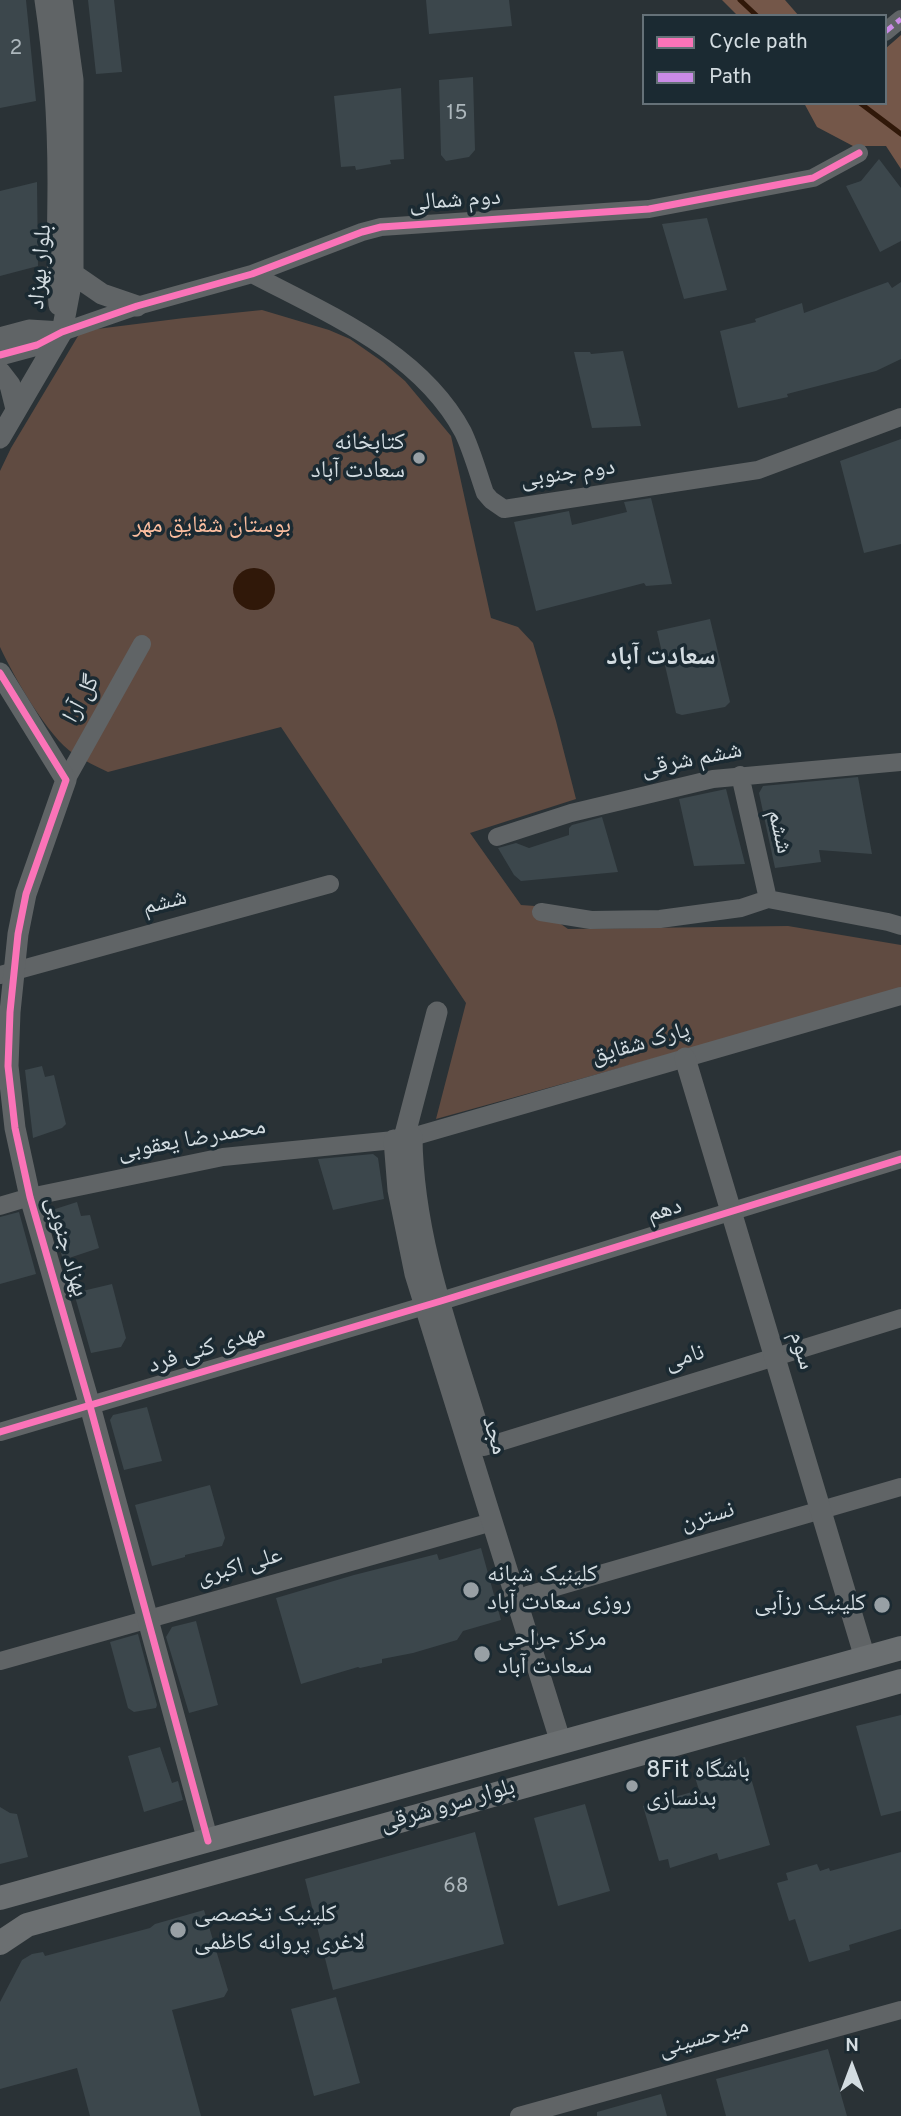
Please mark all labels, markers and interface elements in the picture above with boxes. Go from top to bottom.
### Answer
legend [642,14,887,105]
text: Cycle path [709,29,808,56]
house number: 2 [10,37,22,63]
text: Path [709,64,752,91]
house number: 15 [447,102,467,128]
street label: دوم شمالی [408,184,502,220]
street label: بلوار بهزاد [24,223,60,311]
place label: کتابخانه سعادت آباد [311,430,405,486]
marker: کتابخانه سعادت آباد [411,450,427,466]
street label: دوم جنوبی [519,454,617,496]
park label: بوستان شقایق مهر [133,513,291,541]
district label: سعادت آباد [606,643,716,675]
street label: گل آرا [58,671,108,729]
street label: ششم شرقی [639,737,745,785]
street label: ششم [759,807,797,857]
street label: ششم [140,884,190,924]
street label: پارک شقایق [588,1017,694,1073]
street label: محمدرضا یعقوبی [116,1114,268,1168]
street label: بهزاد جنوبی [37,1193,93,1301]
street label: دهم [644,1193,686,1231]
street label: مهدی کنی فرد [145,1319,269,1381]
street label: سوم [781,1328,819,1374]
street label: نامی [662,1339,708,1379]
street label: مجد [474,1413,512,1459]
street label: نسترن [678,1497,738,1539]
street label: علی اکبری [194,1542,286,1594]
place label: کلینیک شبانه روزی سعادت آباد [487,1562,631,1618]
marker: کلینیک شبانه روزی سعادت آباد [461,1580,481,1600]
place label: کلینیک رزآبی [754,1591,866,1619]
marker: کلینیک رزآبی [872,1595,892,1615]
place label: مرکز جراحی سعادت آباد [498,1626,606,1682]
marker: مرکز جراحی سعادت آباد [472,1644,492,1664]
place label: 8Fit باشگاه بدنسازی [646,1758,750,1814]
street label: بلوار سرو شرقی [377,1774,519,1840]
marker: 8Fit باشگاه بدنسازی [624,1778,640,1794]
house number: 68 [443,1875,469,1901]
place label: کلینیک تخصصی لاغری پروانه کاظمی [194,1902,365,1958]
marker: کلینیک تخصصی لاغری پروانه کاظمی [168,1920,188,1940]
street label: میرحسینی [656,2012,752,2066]
north arrow [817,2032,887,2102]
text: N [845,2034,859,2058]

